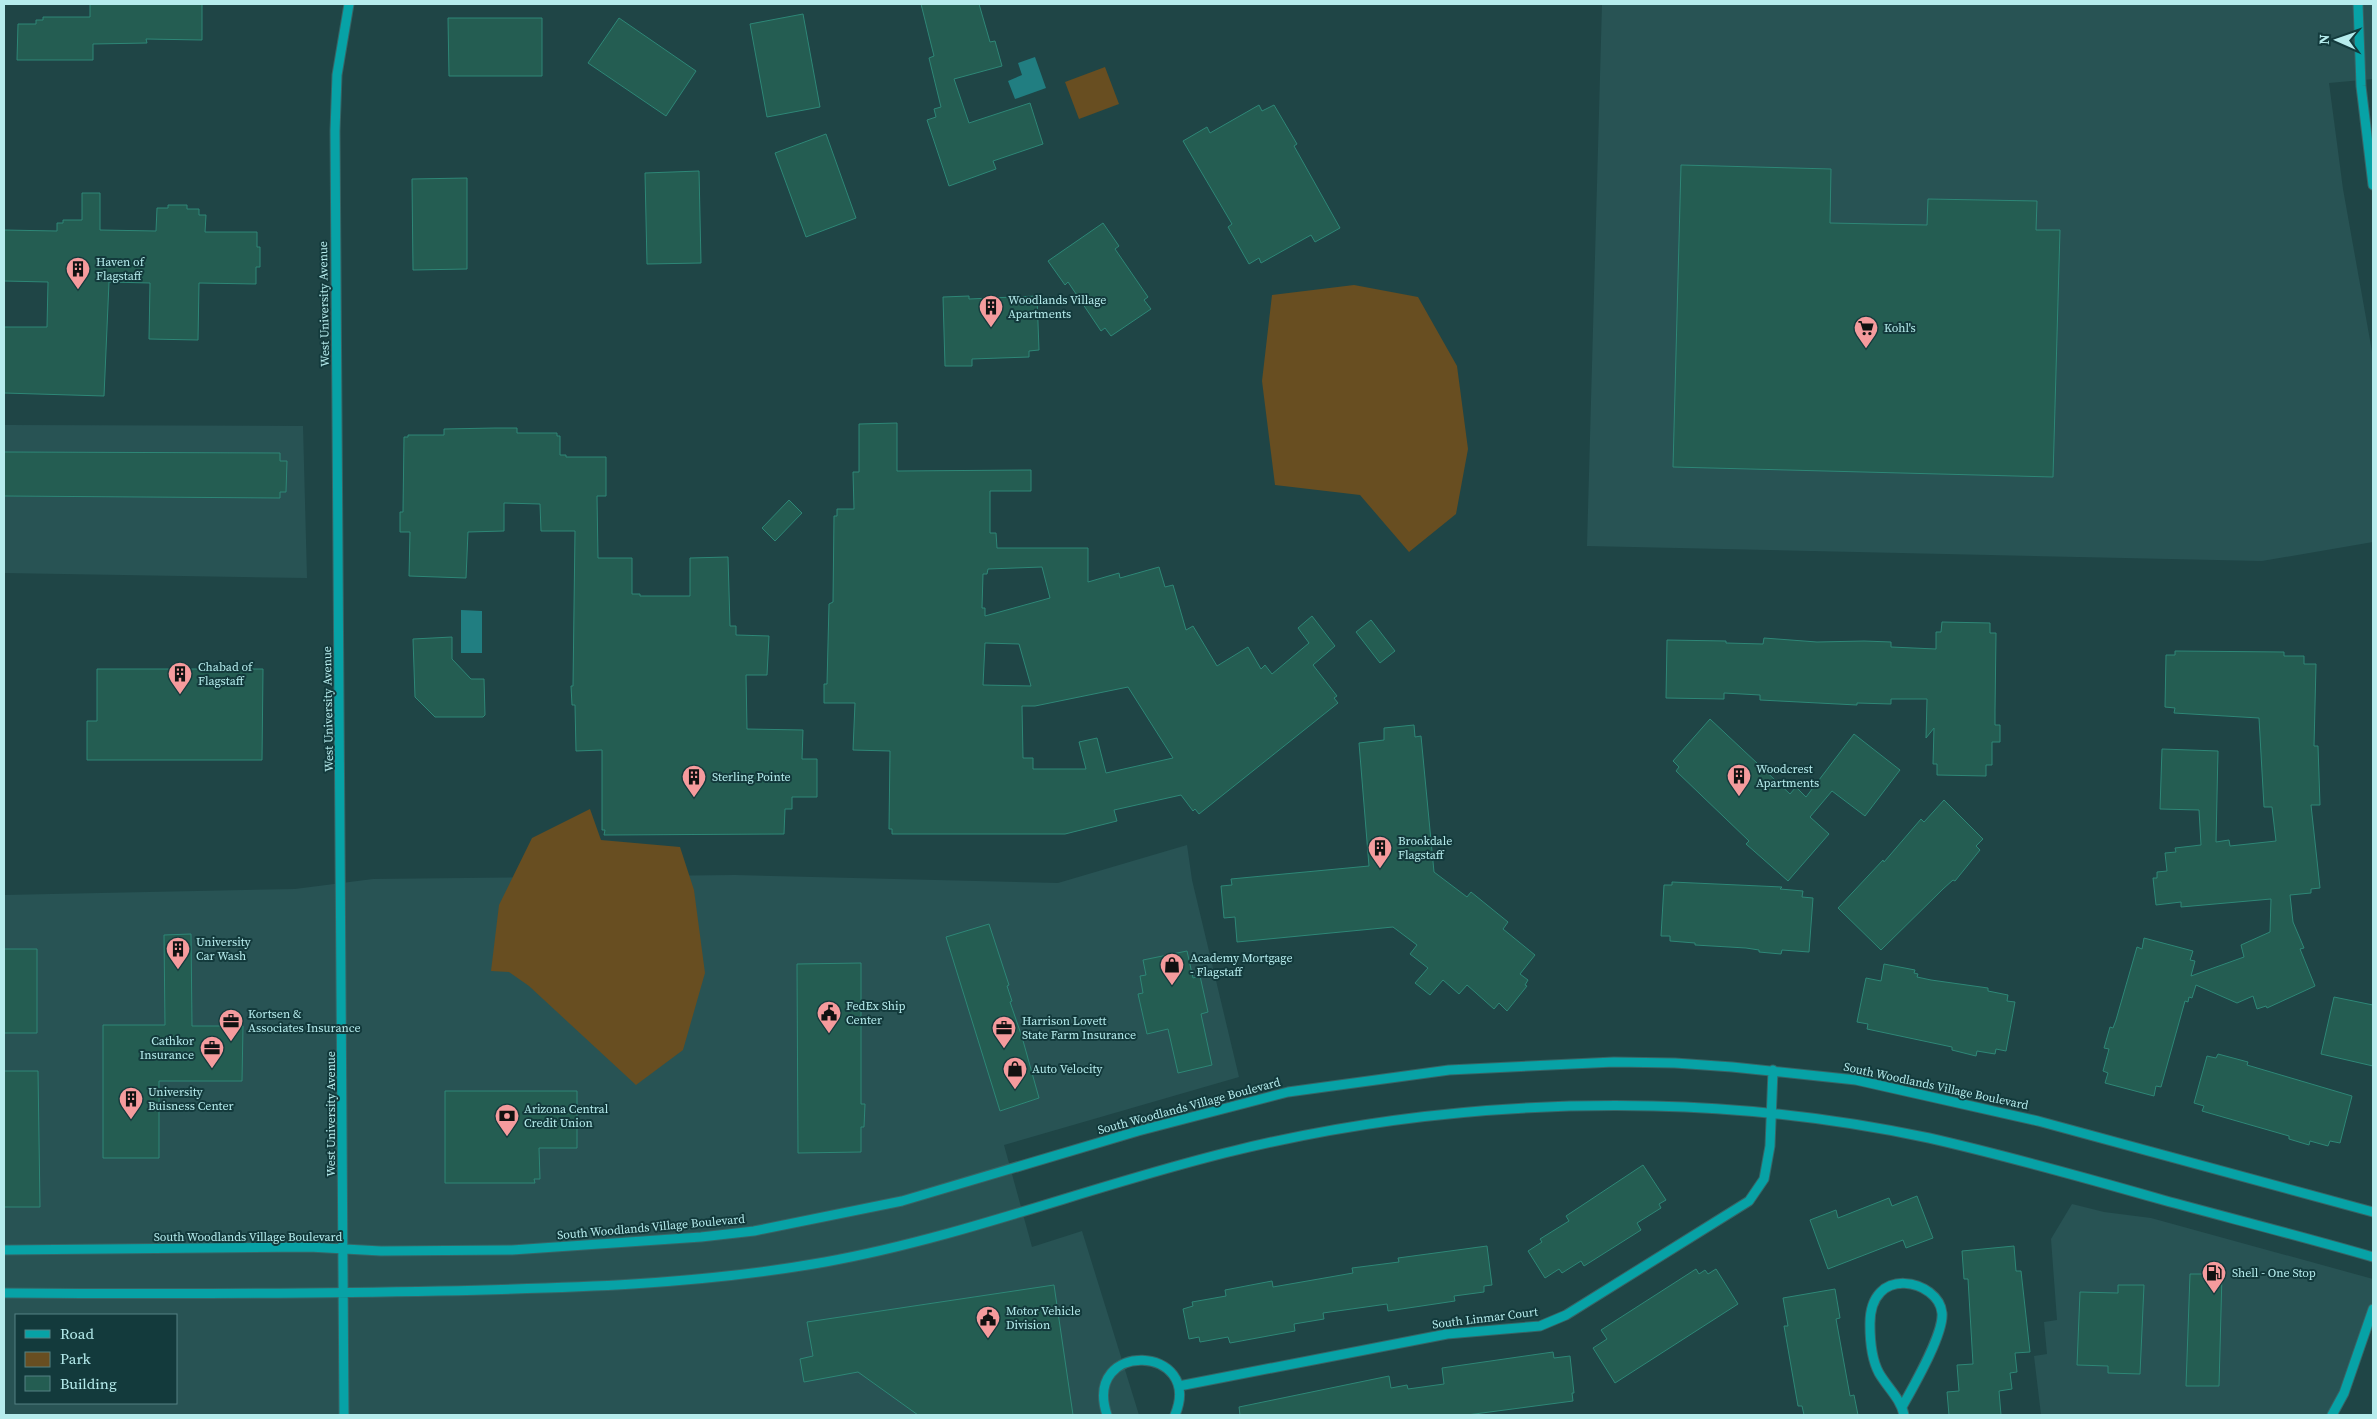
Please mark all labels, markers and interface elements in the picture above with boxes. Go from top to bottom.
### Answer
north arrow [2312,15,2362,65]
text: N [2314,34,2334,45]
street label: West University Avenue [315,241,333,367]
place label: Haven of Flagstaff [96,254,146,284]
building icon: Haven of Flagstaff [65,256,91,290]
place label: Woodlands Village Apartments [1008,292,1106,322]
building icon: Woodlands Village Apartments [978,294,1004,328]
supermarket icon: Kohl's [1853,315,1879,349]
place label: Kohl's [1884,320,1916,336]
street label: West University Avenue [319,646,337,772]
place label: Chabad of Flagstaff [198,659,254,689]
building icon: Chabad of Flagstaff [167,661,193,695]
place label: Woodcrest Apartments [1756,761,1819,791]
building icon: Woodcrest Apartments [1726,763,1752,797]
building icon: Sterling Pointe [681,764,707,798]
place label: Sterling Pointe [712,769,791,785]
place label: Brookdale Flagstaff [1398,833,1452,863]
building icon: Brookdale Flagstaff [1367,835,1393,869]
place label: University Car Wash [196,934,252,964]
building icon: University Car Wash [165,936,191,970]
place label: Academy Mortgage - Flagstaff [1190,950,1293,980]
shop icon: Academy Mortgage - Flagstaff [1159,952,1185,986]
place label: FedEx Ship Center [846,998,905,1028]
public building icon: FedEx Ship Center [816,1000,842,1034]
place label: Kortsen & Associates Insurance [248,1006,361,1036]
office icon: Kortsen & Associates Insurance [218,1008,244,1042]
place label: Harrison Lovett State Farm Insurance [1022,1013,1136,1043]
office icon: Harrison Lovett State Farm Insurance [991,1015,1017,1049]
place label: Cathkor Insurance [140,1033,194,1063]
office icon: Cathkor Insurance [199,1035,225,1069]
street label: West University Avenue [323,1051,339,1177]
shop icon: Auto Velocity [1002,1056,1028,1090]
street label: South Woodlands Village Boulevard [1842,1059,2030,1113]
place label: Auto Velocity [1032,1061,1103,1077]
street label: South Woodlands Village Boulevard [1096,1074,1282,1138]
place label: University Buisness Center [148,1084,234,1114]
building icon: University Buisness Center [118,1086,144,1120]
place label: Arizona Central Credit Union [524,1101,609,1131]
bank icon: Arizona Central Credit Union [494,1103,520,1137]
street label: South Woodlands Village Boulevard [556,1211,746,1243]
street label: South Woodlands Village Boulevard [154,1229,343,1245]
fuel station icon: Shell - One Stop [2201,1260,2227,1294]
place label: Shell - One Stop [2232,1265,2316,1281]
place label: Motor Vehicle Division [1006,1303,1081,1333]
street label: South Linmar Court [1431,1304,1539,1332]
public building icon: Motor Vehicle Division [975,1305,1001,1339]
legend [15,1314,178,1404]
text: Road [60,1323,94,1344]
text: Park [60,1348,92,1369]
text: Building [60,1373,117,1394]

